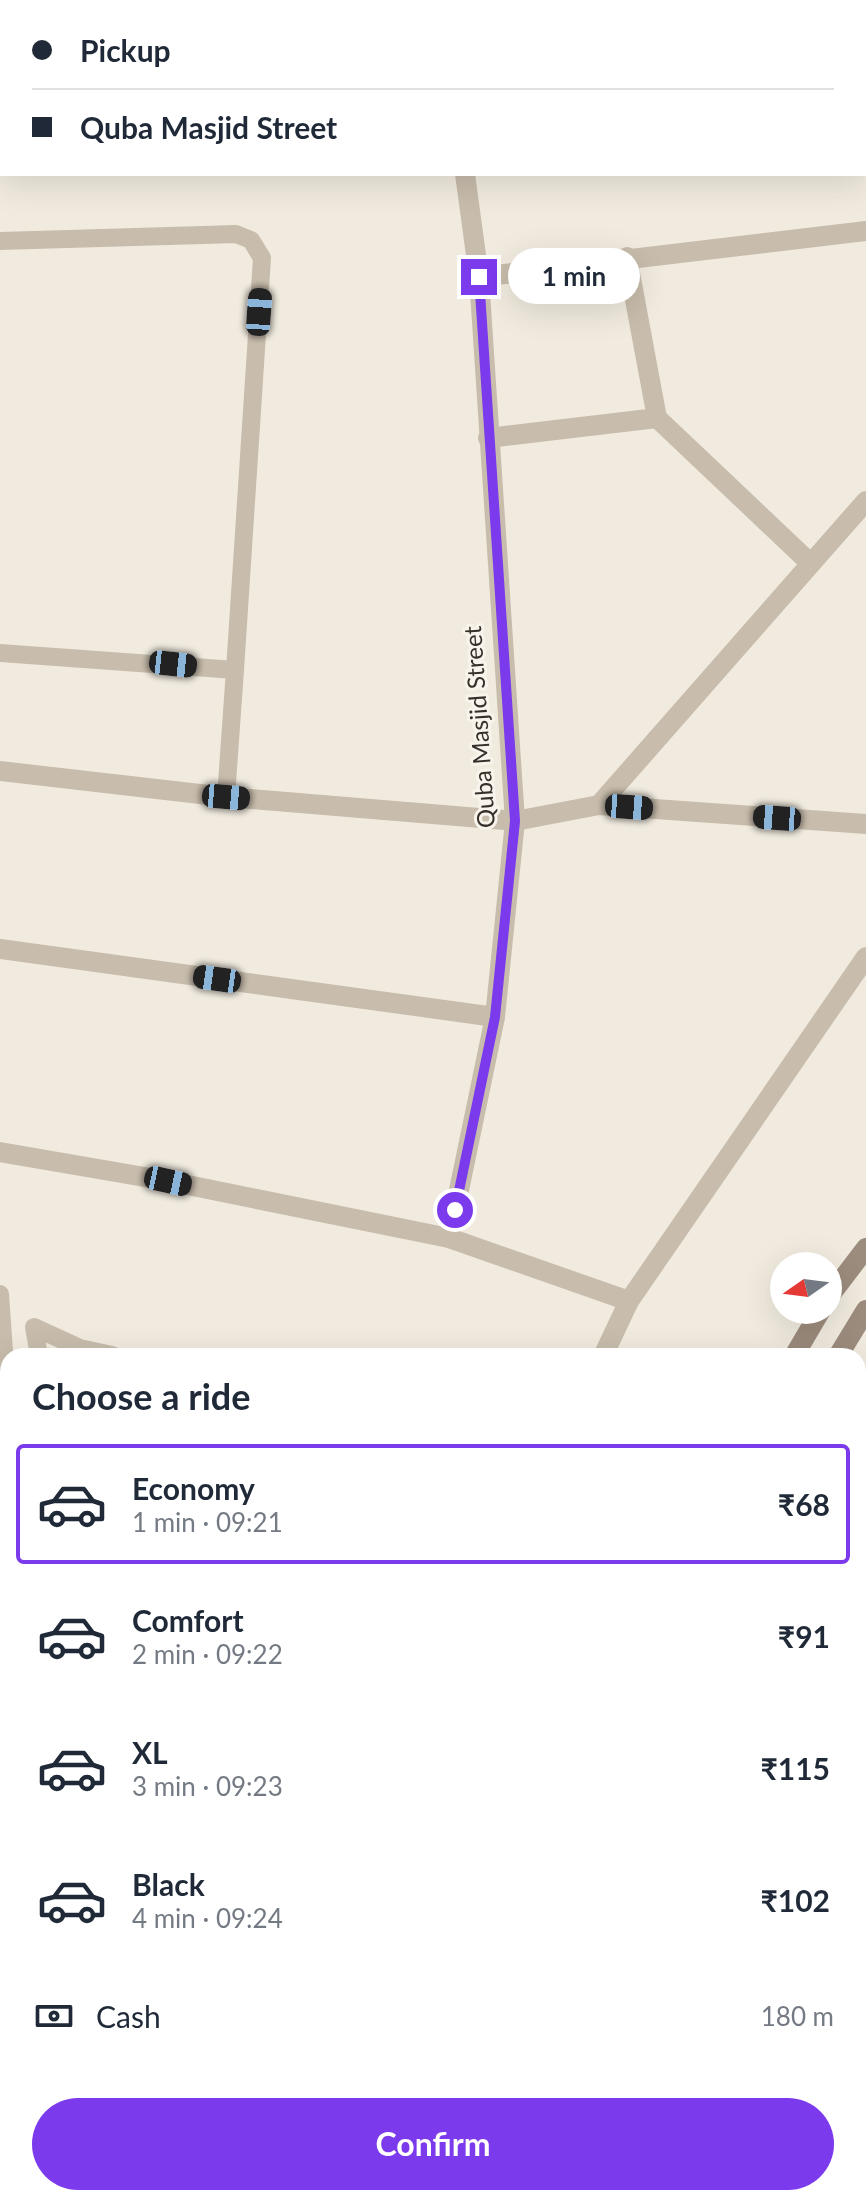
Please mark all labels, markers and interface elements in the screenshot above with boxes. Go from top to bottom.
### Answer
text: Pickup [80,32,171,68]
text: Quba Masjid Street [80,109,337,145]
callout: 1 min [507,249,639,305]
route end [461,259,497,295]
text: 1 min [542,260,606,292]
car [245,287,273,337]
street label: Quba Masjid Street [457,625,500,829]
car [148,650,198,678]
car [201,783,251,811]
car [604,793,654,821]
car [752,804,802,832]
car [192,964,242,994]
car [142,1164,194,1198]
route start [437,1192,473,1228]
north arrow [770,1252,842,1324]
map controls [770,1252,842,1324]
text: Choose a ride [32,1374,251,1418]
icon: car [36,1468,108,1540]
text: Economy [132,1470,255,1506]
text: ₹68 [778,1486,830,1522]
text: 1 min · 09:21 [132,1506,283,1538]
icon: car [36,1600,108,1672]
text: Comfort [132,1602,244,1638]
text: ₹91 [778,1618,830,1654]
text: 2 min · 09:22 [132,1638,283,1670]
icon: car [36,1732,108,1804]
text: XL [132,1734,168,1770]
text: ₹115 [760,1750,830,1786]
text: 3 min · 09:23 [132,1770,283,1802]
icon: car [36,1864,108,1936]
text: Black [132,1866,205,1902]
text: ₹102 [760,1882,830,1918]
text: 4 min · 09:24 [132,1902,283,1934]
icon: cash [32,1994,76,2038]
text: Cash [96,1998,161,2034]
text: 180 m [761,2000,834,2032]
button: Confirm [32,2098,834,2190]

